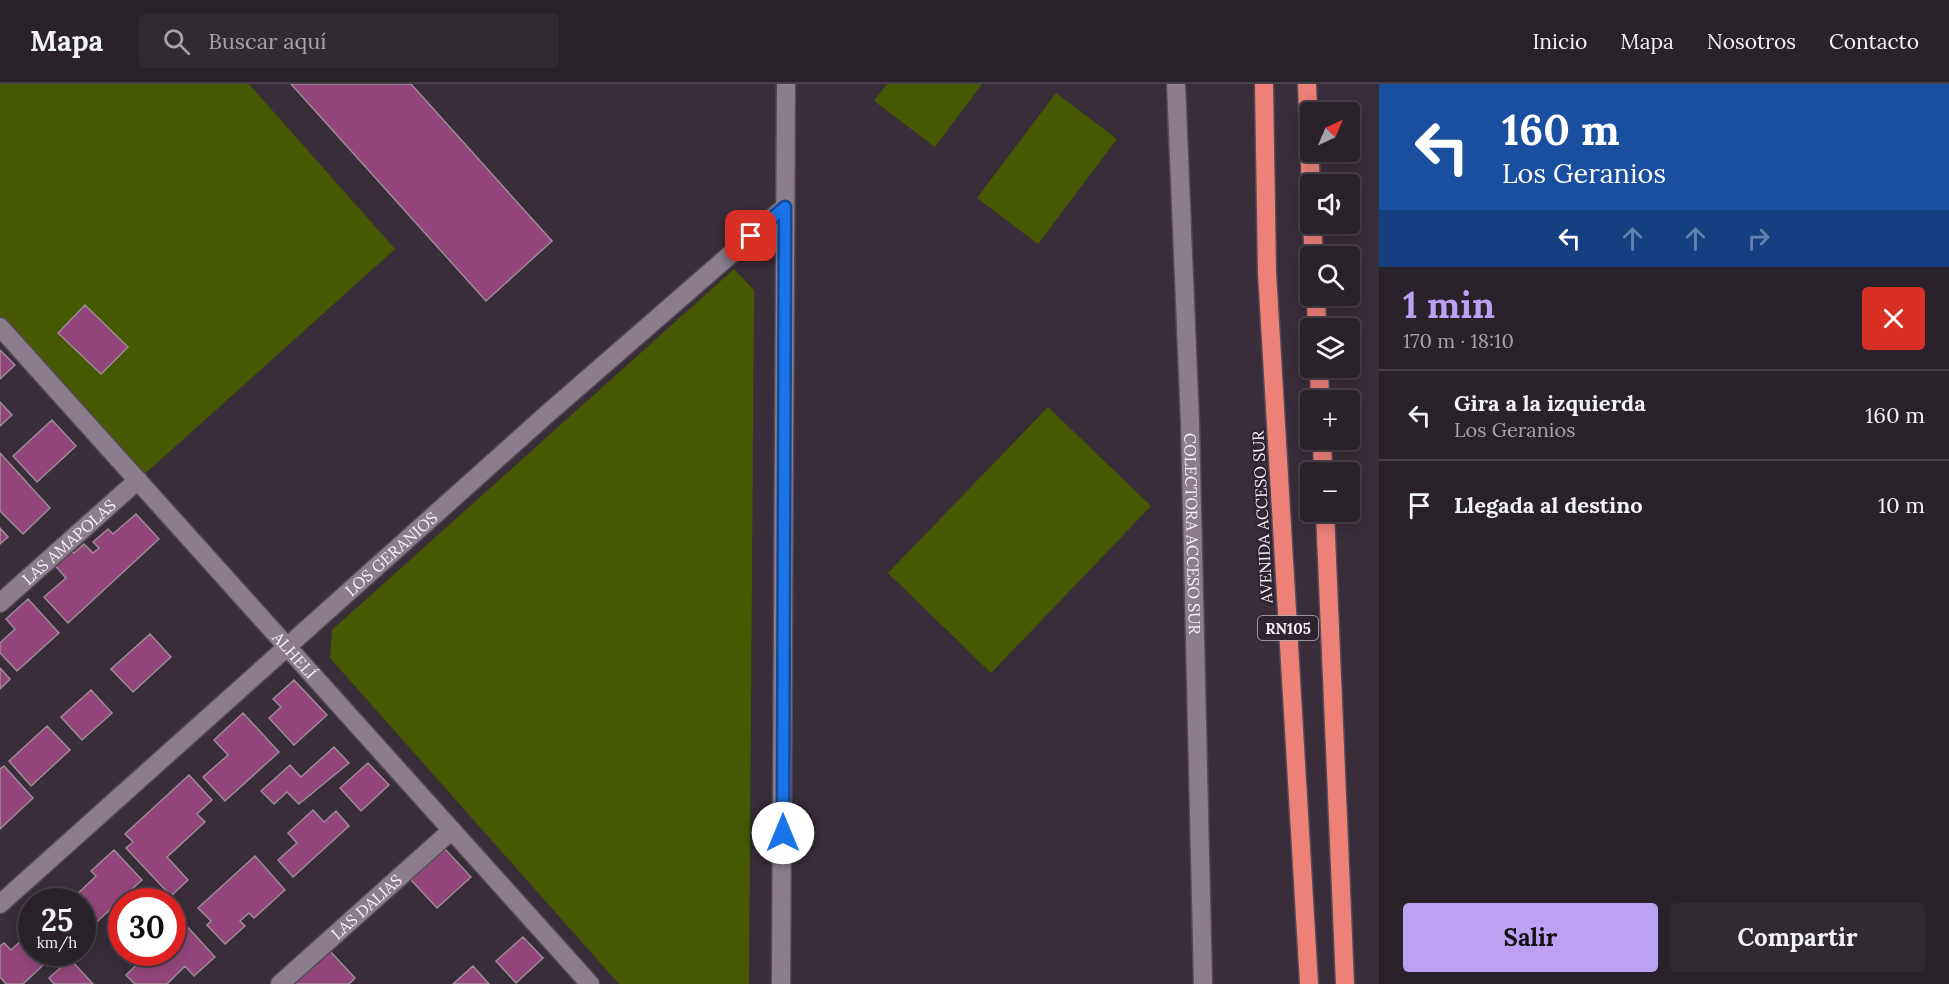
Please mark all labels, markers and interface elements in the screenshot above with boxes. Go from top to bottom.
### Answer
search box [139,14,559,68]
text: Mapa [30,23,103,59]
icon: search [160,25,193,58]
text: Buscar aquí [208,27,327,55]
text: Inicio [1532,28,1587,55]
text: Mapa [1620,28,1674,55]
text: Nosotros [1707,28,1796,55]
text: Contacto [1829,28,1919,55]
north arrow [1300,102,1360,162]
map controls [1300,102,1360,522]
text: 160 m [1502,103,1620,157]
icon: left [1403,108,1481,186]
text: Los Geranios [1502,156,1666,190]
button: sound [1300,174,1360,234]
pin [725,210,776,261]
icon: arrive [734,219,767,252]
icon: left [1553,222,1586,255]
icon: ahead [1616,222,1649,255]
icon: ahead [1679,222,1712,255]
icon: right [1742,222,1775,255]
button: search [1300,246,1360,306]
text: 1 min [1403,282,1495,328]
button: close [1862,287,1925,350]
button: layers [1300,318,1360,378]
text: 170 m · 18:10 [1403,328,1514,353]
text: Gira a la izquierda [1454,389,1646,417]
button: + [1300,390,1360,450]
icon: left [1403,399,1436,432]
text: 160 m [1865,401,1925,429]
text: Los Geranios [1454,417,1575,442]
street label: AVENIDA ACCESO SUR [1247,429,1277,605]
street label: COLECTORA ACCESO SUR [1180,433,1205,636]
button: − [1300,462,1360,522]
icon: arrive [1403,489,1436,522]
text: Llegada al destino [1454,491,1643,519]
text: 10 m [1878,491,1925,519]
street label: LAS AMAPOLAS [18,495,120,589]
street label: LOS GERANIOS [341,507,441,600]
road number: RN105 [1258,616,1318,640]
street label: ALHELÍ [268,627,321,683]
position arrow [751,801,815,865]
street label: LAS DALIAS [327,870,406,944]
speed limit sign: 30 [108,888,186,966]
text: 25 [41,901,73,939]
button: Salir [1403,903,1658,972]
button: Compartir [1670,903,1925,972]
text: km/h [37,933,77,952]

